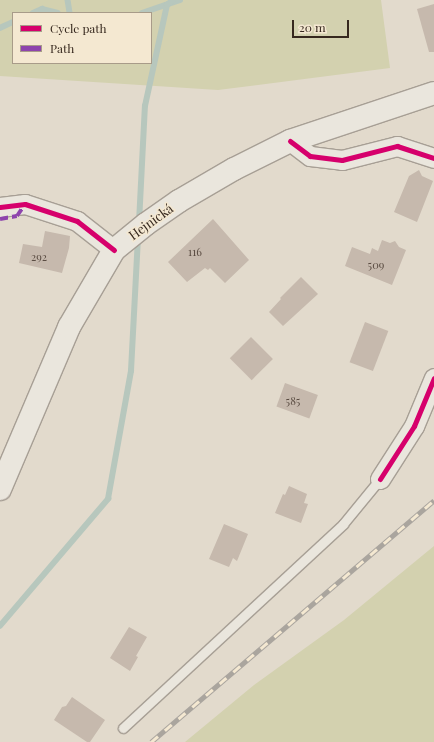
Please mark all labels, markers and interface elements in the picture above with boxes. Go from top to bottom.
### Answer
legend [12,12,152,64]
scale bar [294,12,351,38]
text: 20 m [299,19,326,35]
text: Cycle path [50,20,107,36]
text: Path [50,40,74,56]
street label: Hejnická [126,201,176,243]
house number: 116 [188,245,202,259]
house number: 292 [31,250,47,264]
house number: 509 [368,258,384,272]
house number: 585 [286,394,300,408]

